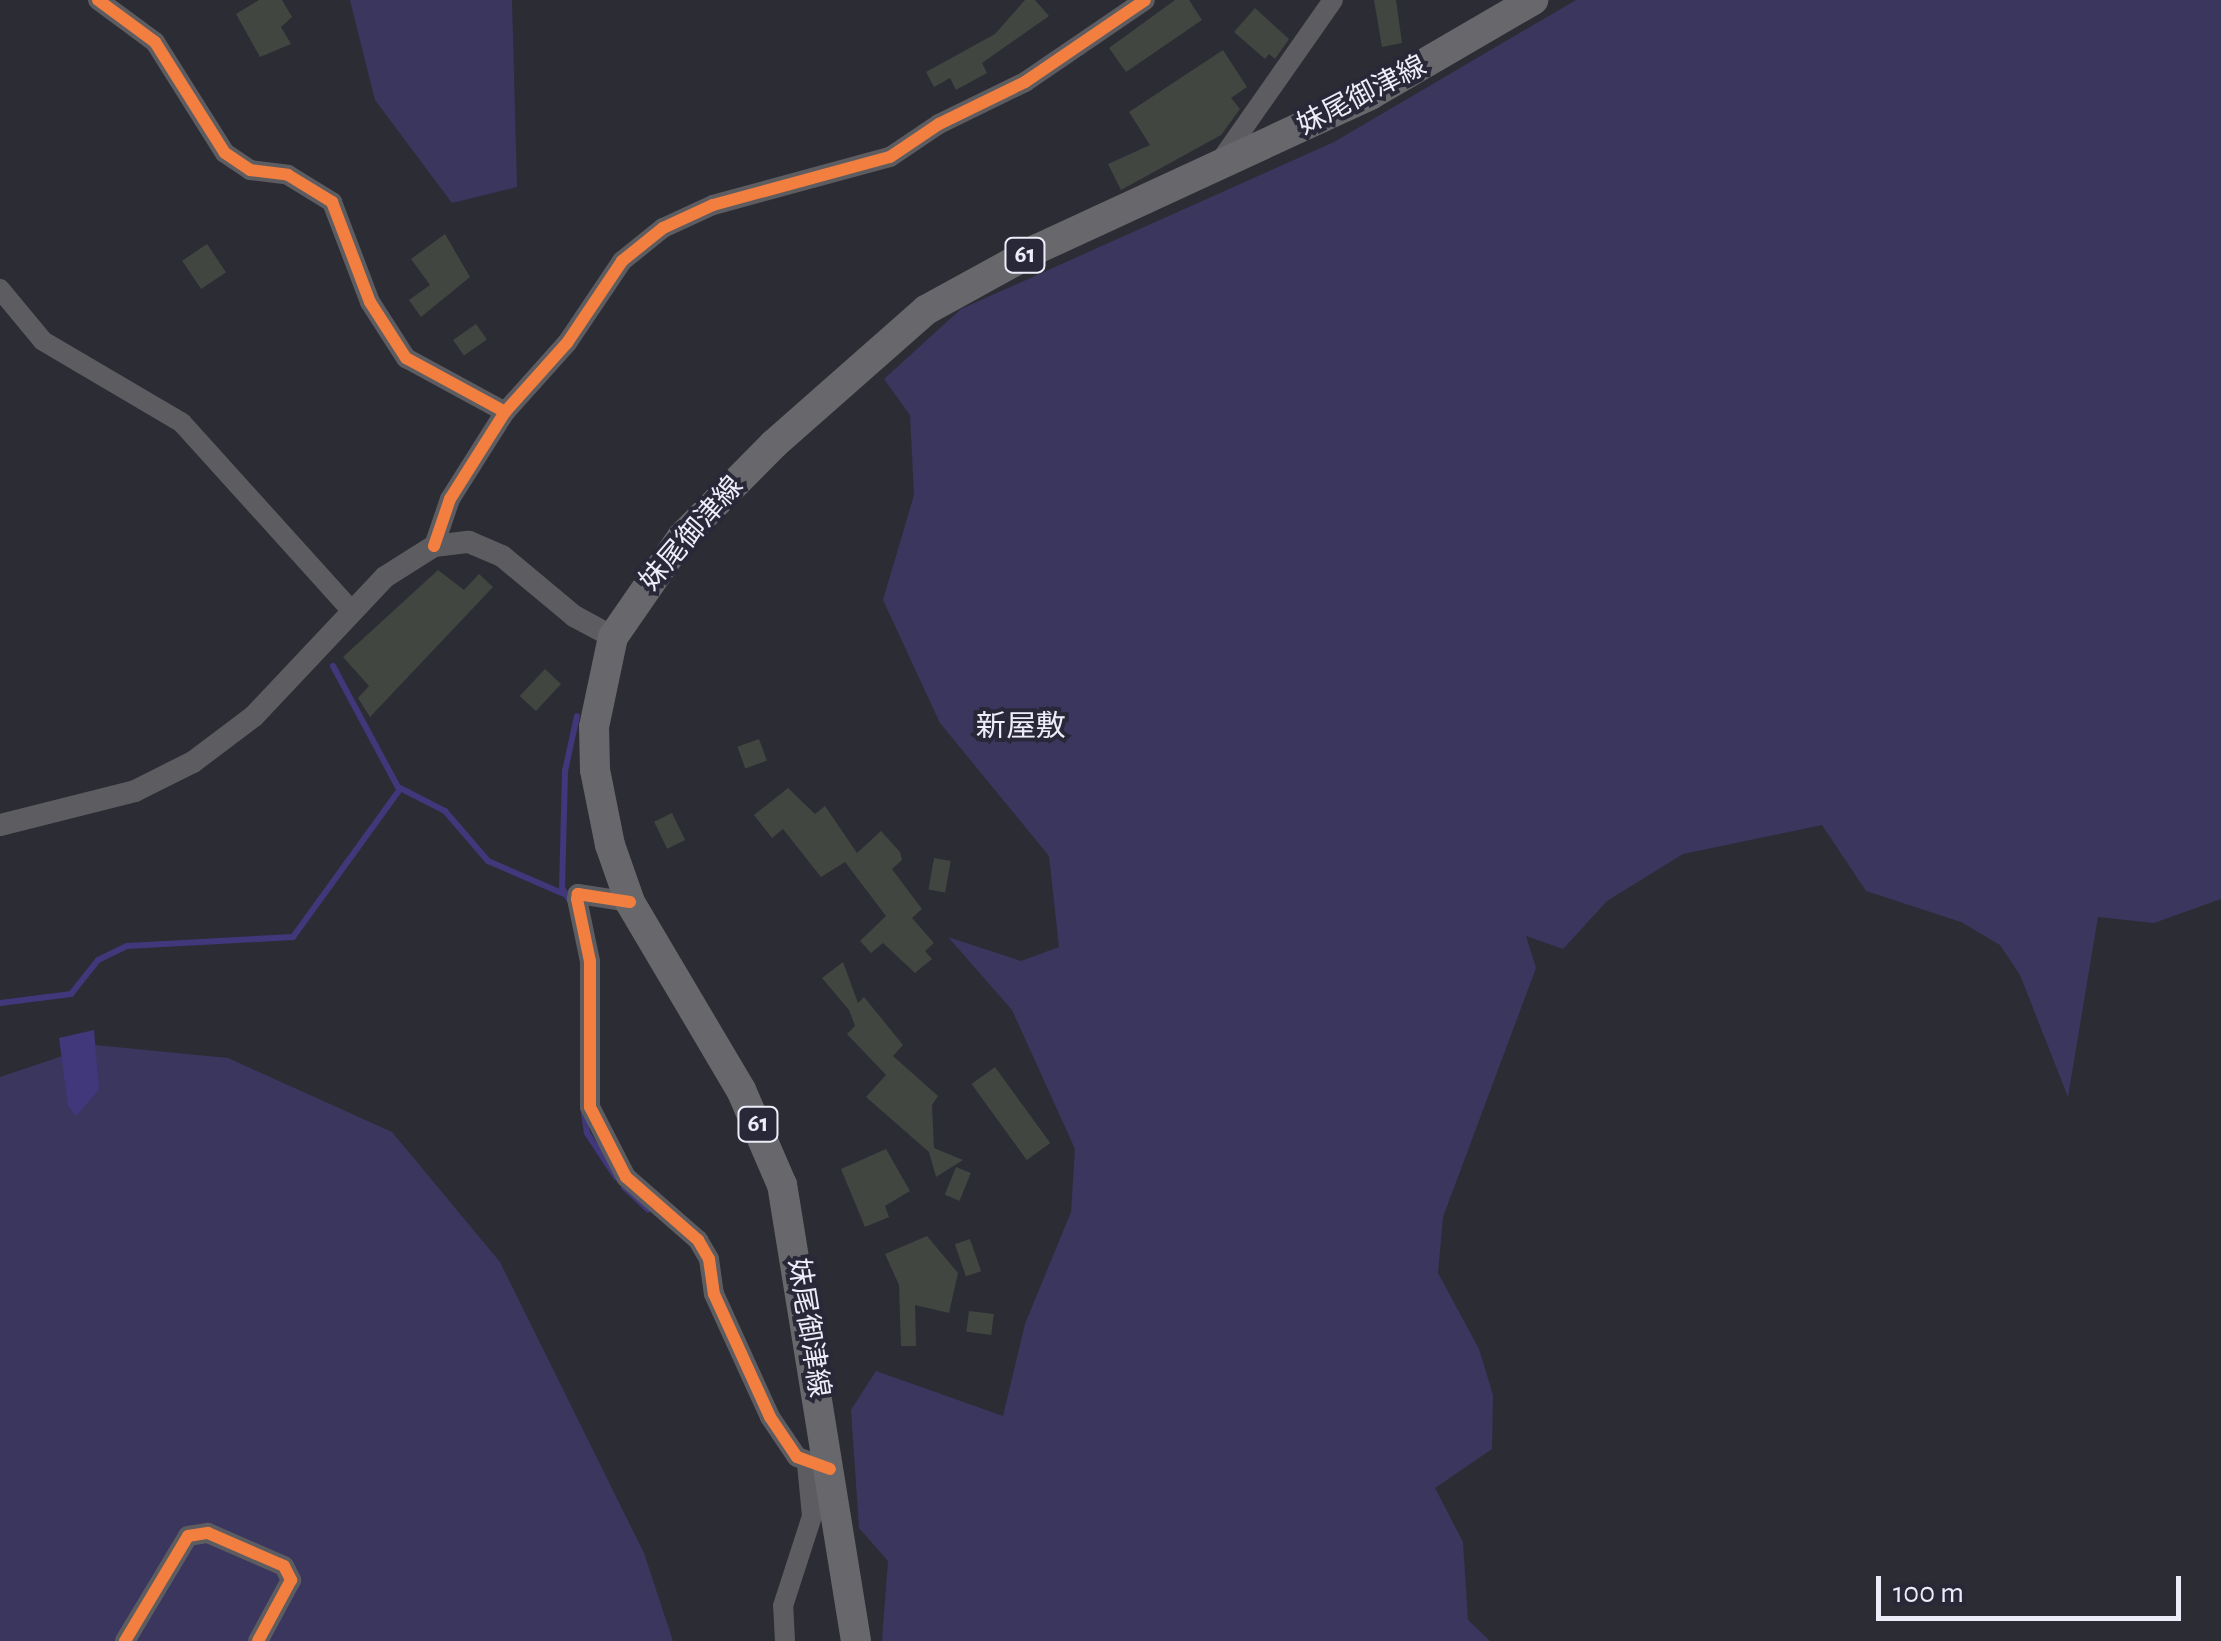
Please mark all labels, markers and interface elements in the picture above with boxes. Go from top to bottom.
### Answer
street label: 妹尾御津線 [1292,49,1432,143]
road number: 61 [1002,235,1048,275]
street label: 妹尾御津線 [633,470,751,598]
district label: 新屋敷 [976,709,1066,745]
road number: 61 [736,1104,780,1144]
street label: 妹尾御津線 [780,1256,836,1400]
scale bar [1881,1556,2186,1618]
text: 100 m [1893,1578,1964,1608]

